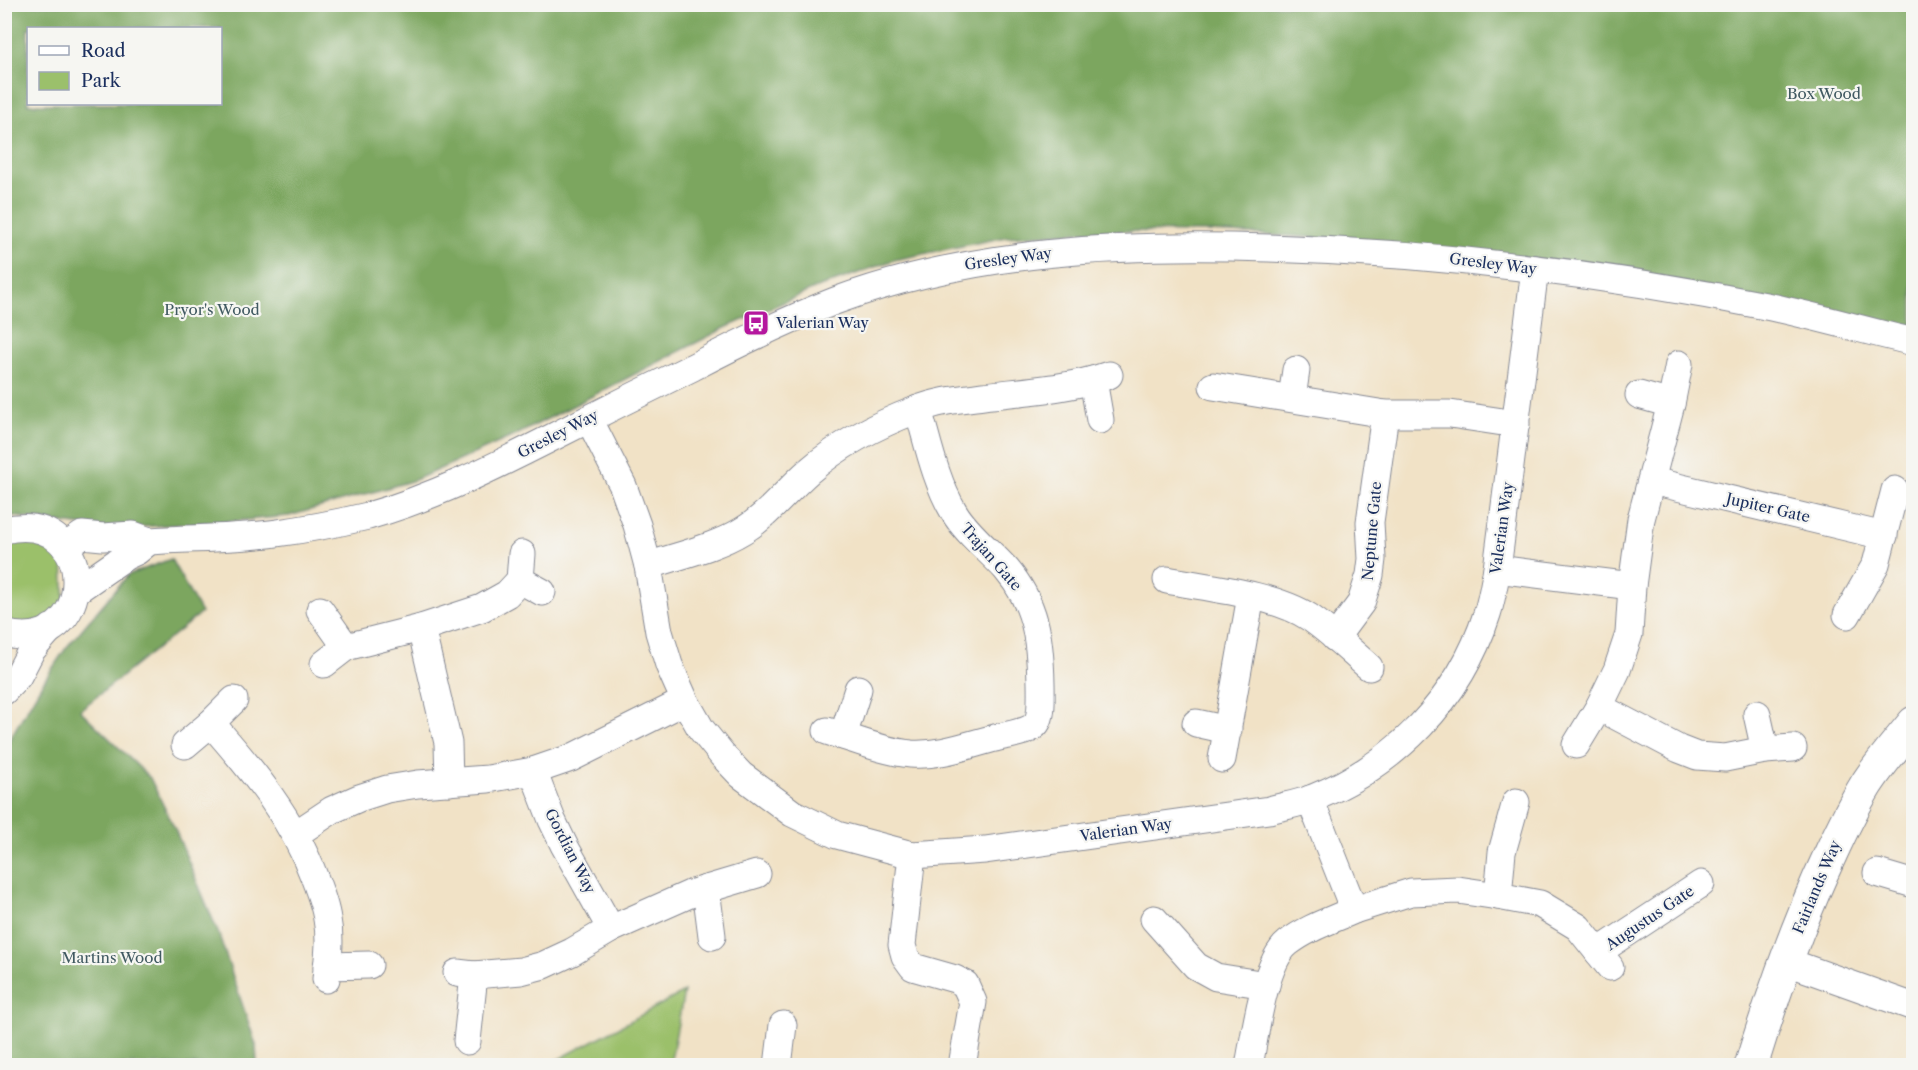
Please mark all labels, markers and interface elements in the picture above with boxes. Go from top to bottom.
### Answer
legend [27,27,222,105]
text: Road [81,40,126,62]
text: Park [81,70,122,92]
park label: Box Wood [1787,84,1861,103]
street label: Gresley Way [963,243,1053,274]
street label: Gresley Way [1448,249,1539,278]
park label: Pryor's Wood [164,300,260,319]
bus stop icon: Valerian Way [741,308,771,338]
place label: Valerian Way [775,313,869,332]
street label: Gresley Way [514,405,602,462]
street label: Neptune Gate [1358,480,1385,581]
street label: Valerian Way [1485,480,1517,576]
street label: Jupiter Gate [1722,488,1812,526]
street label: Trajan Gate [957,519,1026,595]
street label: Gordian Way [541,805,600,897]
street label: Valerian Way [1078,814,1174,846]
street label: Fairlands Way [1788,837,1845,936]
street label: Augustus Gate [1601,881,1698,955]
park label: Martins Wood [61,948,163,967]

